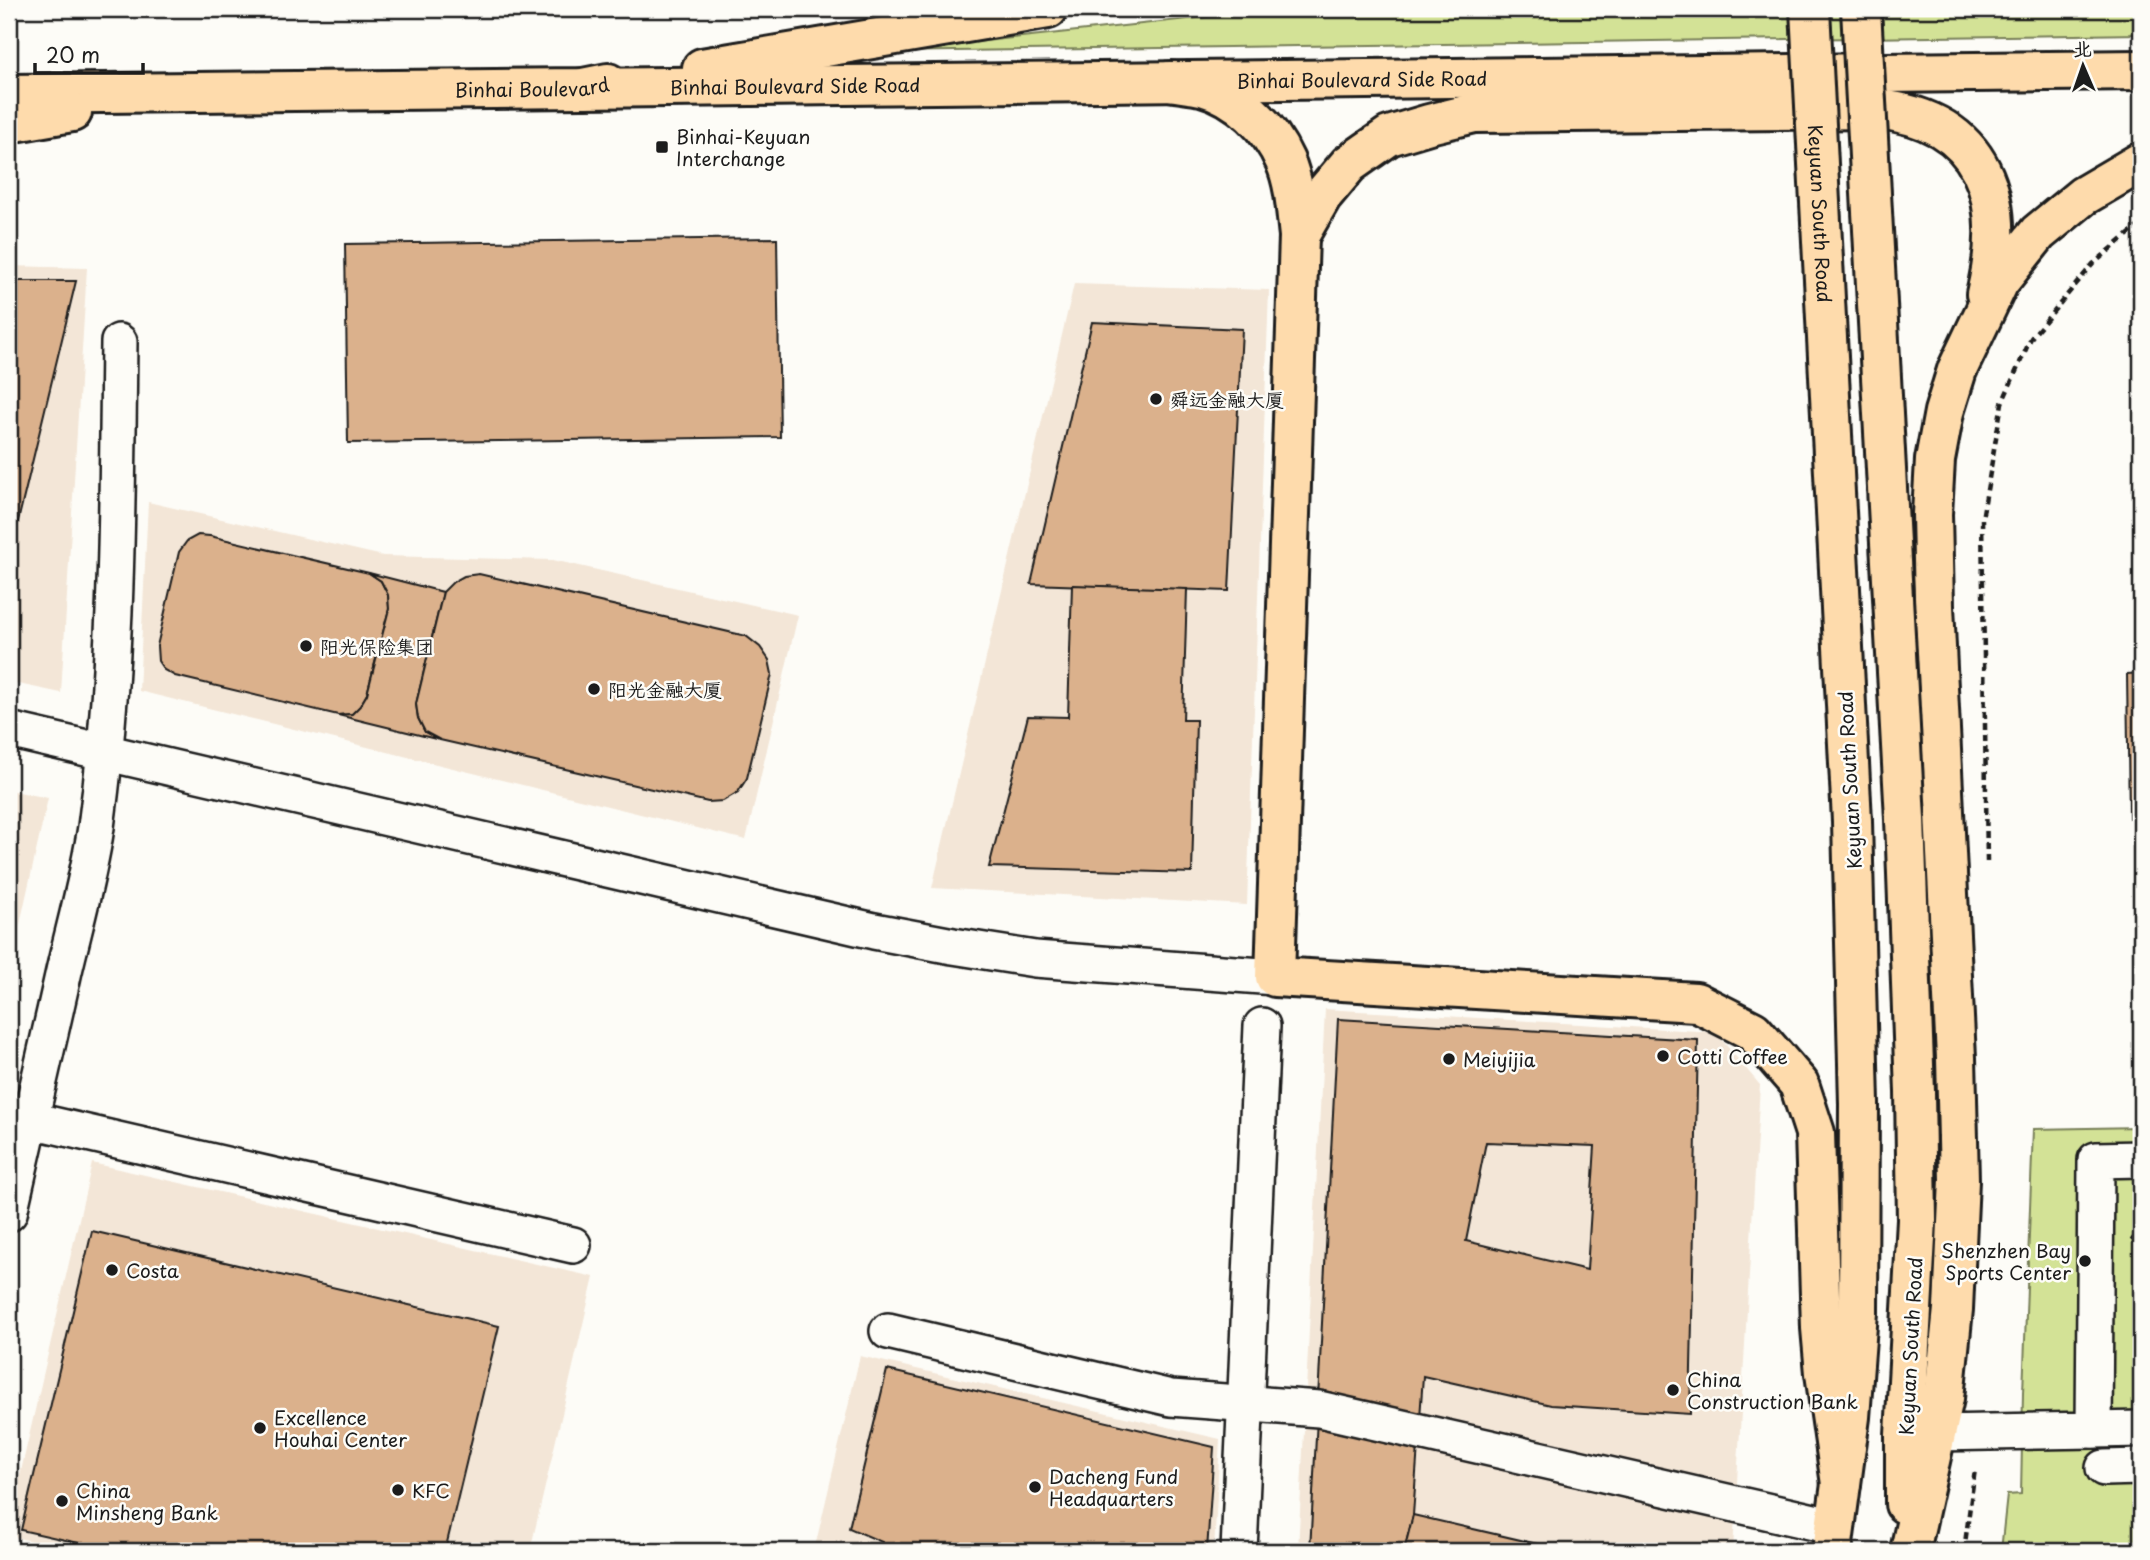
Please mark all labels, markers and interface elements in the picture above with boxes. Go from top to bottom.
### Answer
scale bar [35,32,144,76]
north arrow [2048,32,2118,102]
text: 北 [2072,34,2092,62]
text: 20 m [46,38,100,70]
street label: Binhai Boulevard Side Road [1236,64,1487,94]
street label: Binhai Boulevard [454,69,612,103]
street label: Binhai Boulevard Side Road [669,70,920,101]
place label: Binhai-Keyuan Interchange [676,122,810,172]
street label: Keyuan South Road [1802,124,1839,304]
marker: Binhai-Keyuan Interchange [654,139,670,155]
place label: 舜远金融大厦 [1170,385,1284,413]
marker: 舜远金融大厦 [1148,391,1164,407]
place label: 阳光保险集团 [320,632,434,660]
marker: 阳光保险集团 [298,638,314,654]
place label: 阳光金融大厦 [608,675,722,703]
marker: 阳光金融大厦 [586,681,602,697]
street label: Keyuan South Road [1830,690,1868,870]
place label: Cotti Coffee [1677,1042,1788,1070]
place label: Meiyijia [1463,1045,1536,1073]
marker: Cotti Coffee [1655,1048,1671,1064]
marker: Meiyijia [1441,1051,1457,1067]
place label: Shenzhen Bay Sports Center [1941,1236,2071,1286]
marker: Shenzhen Bay Sports Center [2077,1253,2093,1269]
place label: Costa [126,1256,179,1284]
street label: Keyuan South Road [1891,1256,1929,1436]
marker: Costa [104,1262,120,1278]
place label: China Construction Bank [1687,1365,1858,1415]
marker: China Construction Bank [1665,1382,1681,1398]
place label: Excellence Houhai Center [274,1403,407,1453]
marker: Excellence Houhai Center [252,1420,268,1436]
place label: Dacheng Fund Headquarters [1049,1462,1178,1512]
place label: China Minsheng Bank [76,1476,218,1526]
place label: KFC [412,1476,450,1504]
marker: Dacheng Fund Headquarters [1027,1479,1043,1495]
marker: KFC [390,1482,406,1498]
marker: China Minsheng Bank [54,1493,70,1509]

